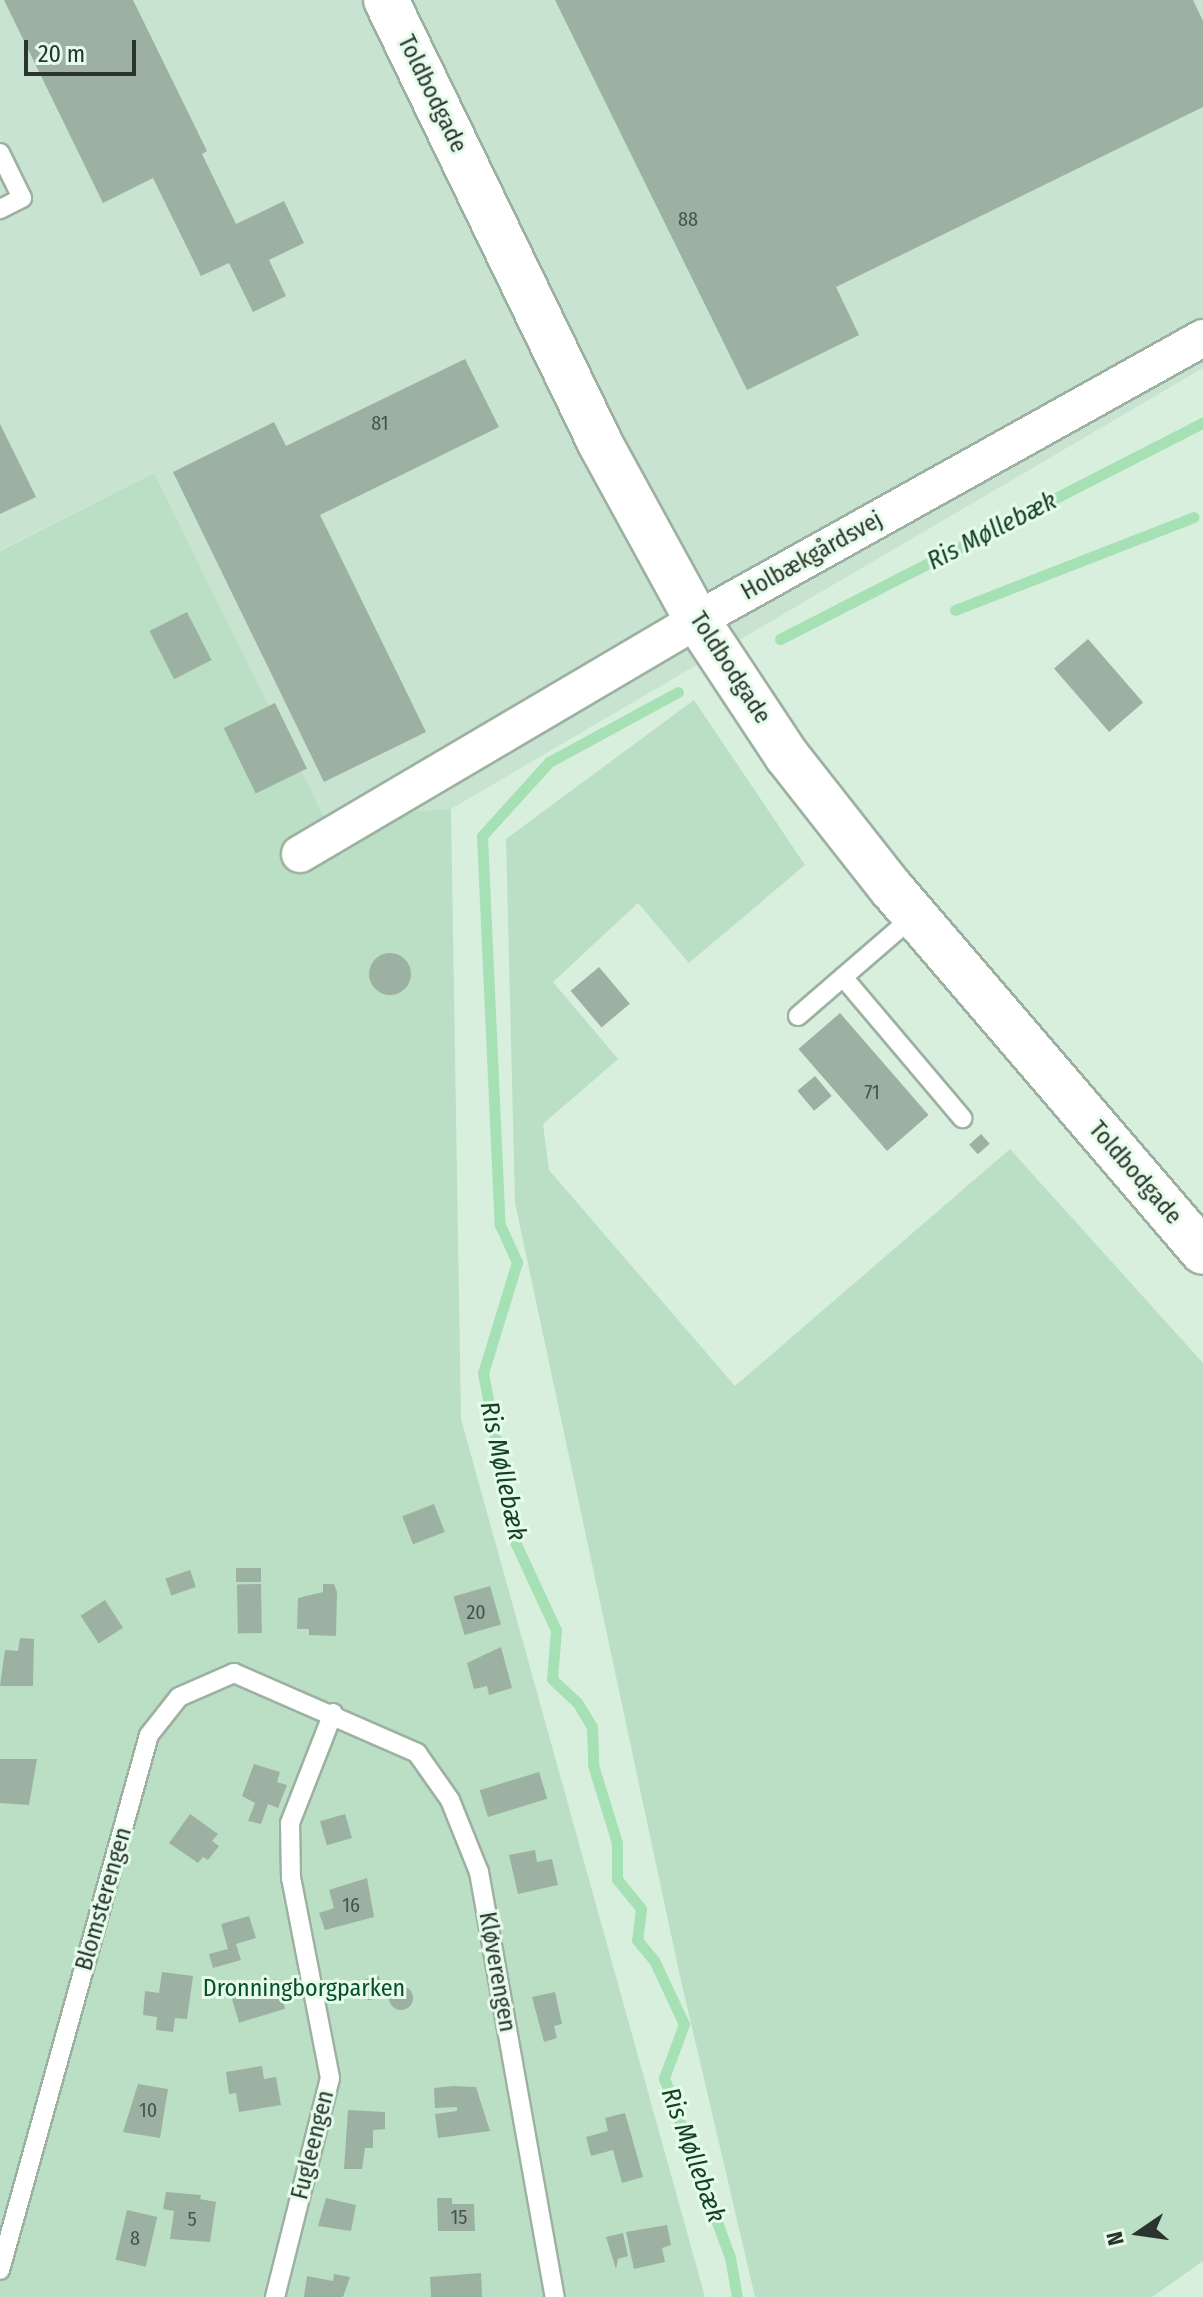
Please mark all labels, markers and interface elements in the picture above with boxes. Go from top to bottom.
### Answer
scale bar [28,24,140,74]
street label: Toldbodgade [391,31,473,157]
text: 20 m [38,40,85,68]
house number: 88 [678,207,698,231]
house number: 81 [371,411,389,435]
water label: Ris Møllebæk [922,485,1062,577]
street label: Holbækgårdsvej [736,505,888,607]
street label: Toldbodgade [683,607,777,729]
house number: 71 [864,1080,880,1104]
street label: Toldbodgade [1082,1116,1188,1230]
water label: Ris Møllebæk [473,1399,533,1543]
house number: 20 [466,1600,486,1624]
street label: Blomsterengen [70,1824,138,1974]
house number: 16 [342,1893,360,1917]
street label: Kløverengen [472,1910,522,2034]
park label: Dronningborgparken [203,1975,405,2003]
water label: Ris Møllebæk [654,2083,732,2227]
street label: Fugleengen [286,2087,340,2203]
house number: 10 [139,2098,157,2122]
north arrow [1099,2193,1179,2273]
house number: 15 [451,2205,467,2229]
house number: 5 [187,2207,197,2231]
house number: 8 [130,2226,140,2250]
text: N [1100,2229,1130,2248]

